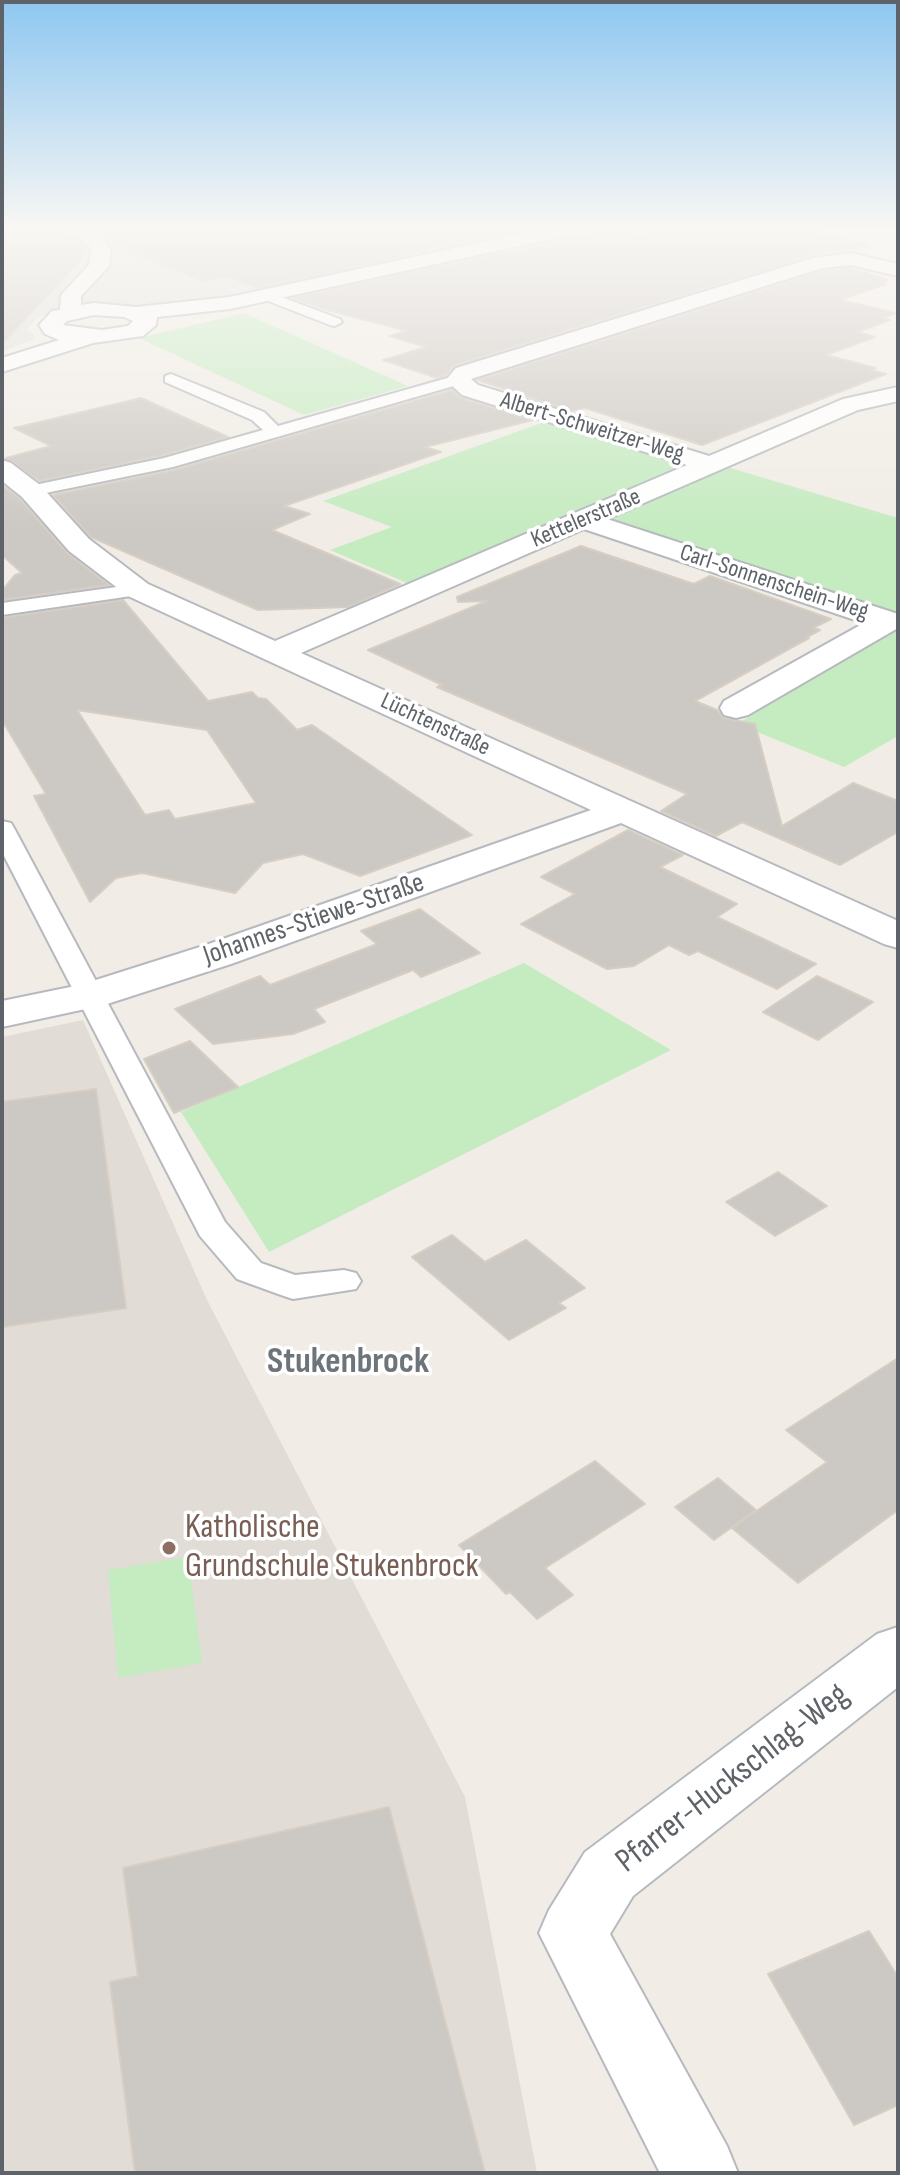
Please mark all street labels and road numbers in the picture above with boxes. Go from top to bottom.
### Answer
street label: Albert-Schweitzer-Weg [497,386,687,470]
street label: Kettelerstraße [527,483,645,555]
street label: Carl-Sonnenschein-Weg [676,539,872,627]
street label: Lüchtenstraße [376,687,494,763]
street label: Johannes-Stiewe-Straße [199,866,429,974]
street label: Pfarrer-Huckschlag-Weg [609,1676,857,1882]

